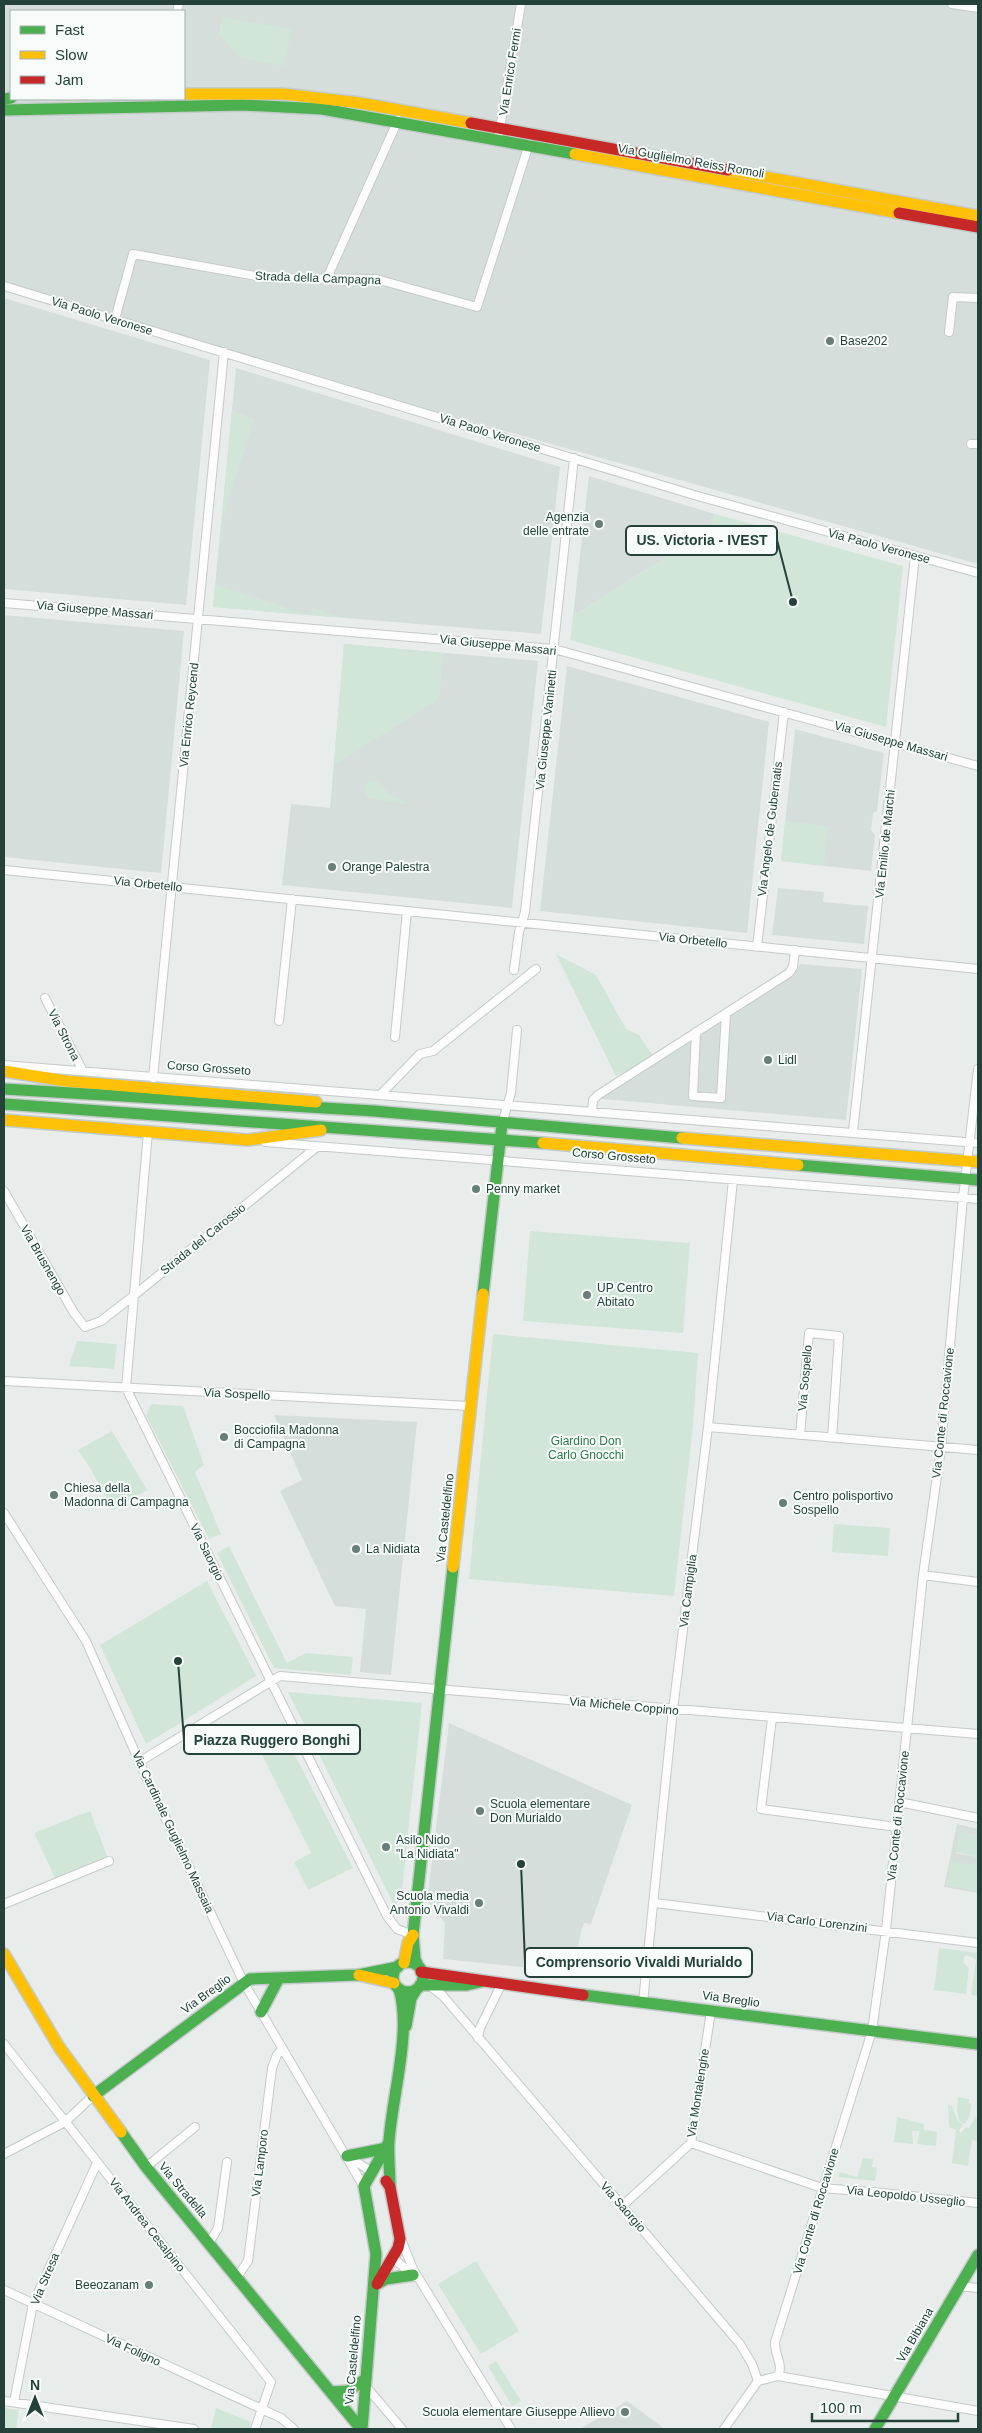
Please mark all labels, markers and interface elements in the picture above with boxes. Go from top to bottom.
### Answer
legend [10,10,185,100]
text: Fast [55,21,85,38]
street label: Via Enrico Fermi [496,27,524,117]
text: Slow [55,46,88,63]
text: Jam [55,71,83,88]
street label: Via Guglielmo Reiss Romoli [617,141,765,181]
street label: Strada della Campagna [255,269,382,287]
street label: Via Paolo Veronese [50,294,155,338]
place label: Base202 [840,334,888,348]
marker: Base202 [824,335,836,347]
street label: Via Paolo Veronese [438,411,543,455]
place label: Agenzia delle entrate [523,510,589,538]
marker: Agenzia delle entrate [593,518,605,530]
callout: US. Victoria - IVEST [626,526,777,555]
street label: Via Paolo Veronese [826,526,932,566]
text: US. Victoria - IVEST [636,532,768,548]
street label: Via Giuseppe Massari [36,598,154,622]
street label: Via Giuseppe Massari [439,632,557,658]
street label: Via Enrico Reycend [177,662,201,768]
street label: Via Giuseppe Vaninetti [533,669,559,791]
street label: Via Giuseppe Massari [833,718,949,764]
street label: Via Angelo de Gubernatis [755,761,785,897]
street label: Via Emilio de Marchi [872,789,898,899]
place label: Orange Palestra [342,860,430,874]
marker: Orange Palestra [326,861,338,873]
street label: Via Orbetello [113,873,183,895]
street label: Via Orbetello [658,929,728,951]
street label: Via Strona [45,1007,83,1063]
place label: Lidl [778,1053,797,1067]
marker: Lidl [762,1054,774,1066]
street label: Corso Grosseto [167,1058,252,1078]
street label: Corso Grosseto [572,1145,657,1167]
place label: Penny market [486,1182,561,1196]
marker: Penny market [470,1183,482,1195]
street label: Strada del Carossio [158,1200,249,1278]
street label: Via Brusnengo [17,1223,69,1298]
place label: UP Centro Abitato [597,1281,653,1309]
marker: UP Centro Abitato [581,1289,593,1301]
street label: Via Sospello [795,1344,815,1412]
street label: Via Conte di Roccavione [929,1347,957,1479]
street label: Via Sospello [203,1385,271,1403]
place label: Bocciofila Madonna di Campagna [234,1423,339,1451]
marker: Bocciofila Madonna di Campagna [218,1431,230,1443]
park label: Giardino Don Carlo Gnocchi [548,1434,624,1462]
street label: Via Casteldelfino [433,1472,457,1563]
place label: Chiesa della Madonna di Campagna [64,1481,189,1509]
marker: Chiesa della Madonna di Campagna [48,1489,60,1501]
place label: Centro polisportivo Sospello [793,1489,893,1517]
marker: Centro polisportivo Sospello [777,1497,789,1509]
street label: Via Saorgio [187,1521,227,1583]
place label: La Nidiata [366,1542,420,1556]
marker: La Nidiata [350,1543,362,1555]
street label: Via Campiglia [677,1553,699,1628]
street label: Via Michele Coppino [569,1694,680,1718]
callout: Piazza Ruggero Bonghi [184,1725,360,1754]
text: Piazza Ruggero Bonghi [194,1732,350,1748]
street label: Via Cardinale Guglielmo Massaia [129,1749,217,1916]
street label: Via Conte di Roccavione [884,1750,912,1882]
place label: Scuola elementare Don Murialdo [490,1797,590,1825]
marker: Scuola elementare Don Murialdo [474,1805,486,1817]
place label: Asilo Nido "La Nidiata" [396,1833,459,1861]
marker: Asilo Nido "La Nidiata" [380,1841,392,1853]
place label: Scuola media Antonio Vivaldi [390,1889,469,1917]
marker: Scuola media Antonio Vivaldi [473,1897,485,1909]
street label: Via Carlo Lorenzini [766,1909,868,1935]
callout: Comprensorio Vivaldi Murialdo [525,1948,752,1977]
text: Comprensorio Vivaldi Murialdo [536,1954,742,1970]
street label: Via Breglio [178,1971,234,2017]
street label: Via Breglio [701,1988,761,2010]
street label: Via Montalenghe [684,2047,712,2138]
street label: Via Lamporo [249,2128,271,2198]
street label: Via Conte di Roccavione [790,2146,842,2276]
street label: Via Stradella [156,2160,210,2221]
street label: Via Andrea Cesalpino [106,2175,188,2275]
street label: Via Saorgio [597,2179,649,2235]
street label: Via Leopoldo Usseglio [846,2183,966,2209]
street label: Via Stresa [28,2251,62,2307]
place label: Beeozanam [75,2278,139,2292]
marker: Beeozanam [143,2279,155,2291]
street label: Via Bibiana [894,2305,936,2365]
street label: Via Casteldelfino [342,2314,364,2405]
street label: Via Foligno [103,2331,163,2369]
north arrow [10,2373,60,2423]
text: N [30,2377,40,2393]
scale bar [812,2390,958,2422]
text: 100 m [820,2399,862,2416]
place label: Scuola elementare Giuseppe Allievo [422,2405,615,2419]
marker: Scuola elementare Giuseppe Allievo [619,2406,631,2418]

